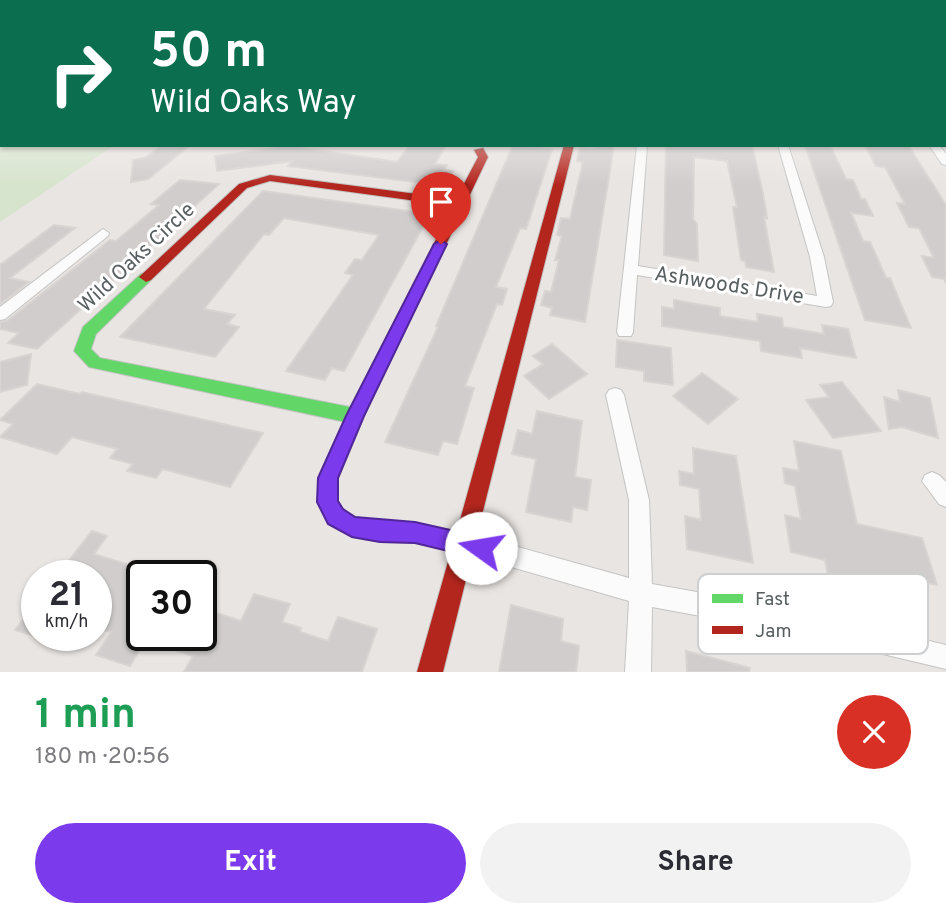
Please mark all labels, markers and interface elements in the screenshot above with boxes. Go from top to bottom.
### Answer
text: 50 m [150,23,267,85]
icon: right [35,28,126,119]
text: Wild Oaks Way [150,84,357,124]
pin [411,172,471,244]
icon: arrive [422,183,460,221]
street label: Wild Oaks Circle [73,197,201,319]
street label: Ashwoods Drive [652,261,806,311]
position arrow [444,511,518,585]
speed limit sign: 30 [126,560,217,651]
text: 21 [49,574,84,618]
legend [698,574,928,654]
text: Fast [755,588,790,612]
text: km/h [45,611,88,634]
text: Jam [755,620,792,644]
text: 1 min [35,690,136,743]
button: close [837,695,911,769]
text: 180 m · 20:56 [35,743,170,772]
button: Exit [35,823,466,903]
button: Share [480,823,911,903]

